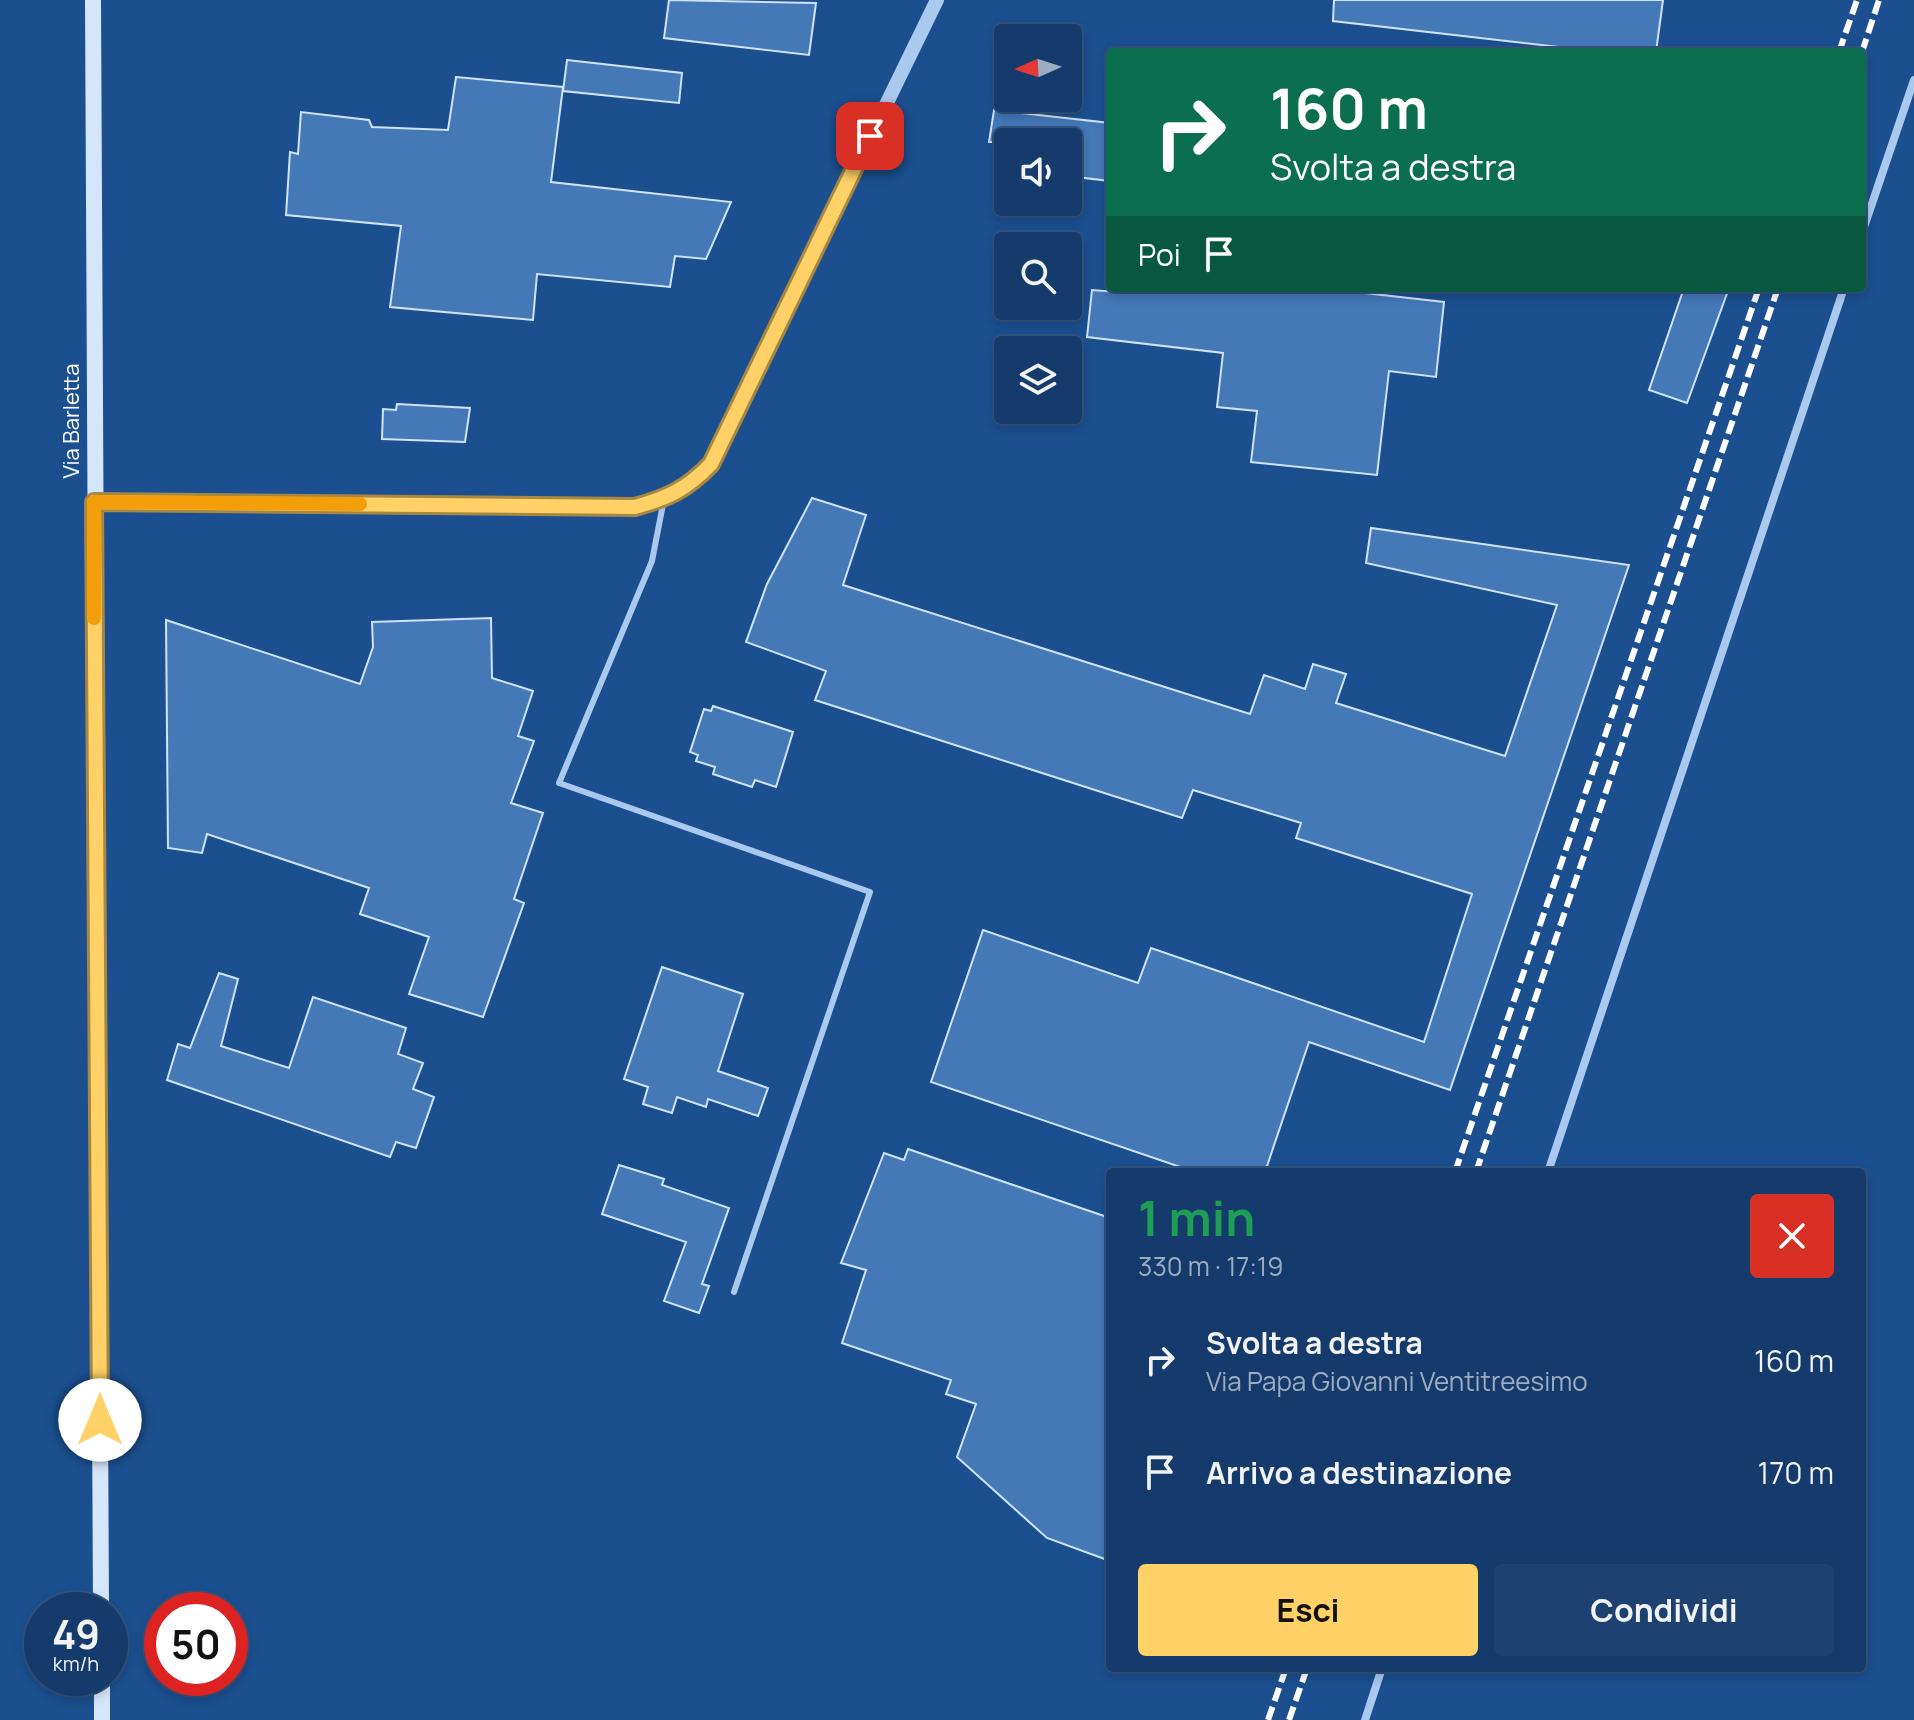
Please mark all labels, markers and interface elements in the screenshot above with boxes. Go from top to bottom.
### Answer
north arrow [994,24,1082,112]
map controls [994,24,1082,424]
text: 160 m [1270,69,1428,146]
icon: right [1138,80,1242,184]
pin [836,102,904,170]
icon: arrive [848,114,892,158]
button: sound [994,128,1082,216]
text: Svolta a destra [1270,142,1516,191]
button: search [994,232,1082,320]
icon: arrive [1197,232,1241,276]
text: Poi [1138,234,1181,275]
button: layers [994,336,1082,424]
street label: Via Barletta [56,364,86,478]
text: 1 min [1138,1185,1255,1250]
button: close [1750,1194,1834,1278]
text: 330 m · 17:19 [1138,1248,1283,1284]
text: Svolta a destra [1206,1322,1423,1363]
icon: right [1138,1338,1182,1382]
text: 160 m [1754,1340,1834,1381]
text: Via Papa Giovanni Ventitreesimo [1206,1363,1588,1399]
position arrow [58,1378,142,1462]
icon: arrive [1138,1450,1182,1494]
text: Arrivo a destinazione [1206,1452,1512,1493]
text: 170 m [1757,1452,1834,1493]
button: Esci [1138,1564,1478,1656]
button: Condividi [1494,1564,1834,1656]
speed limit sign: 50 [144,1592,248,1696]
text: 49 [52,1606,100,1661]
text: km/h [53,1650,99,1677]

